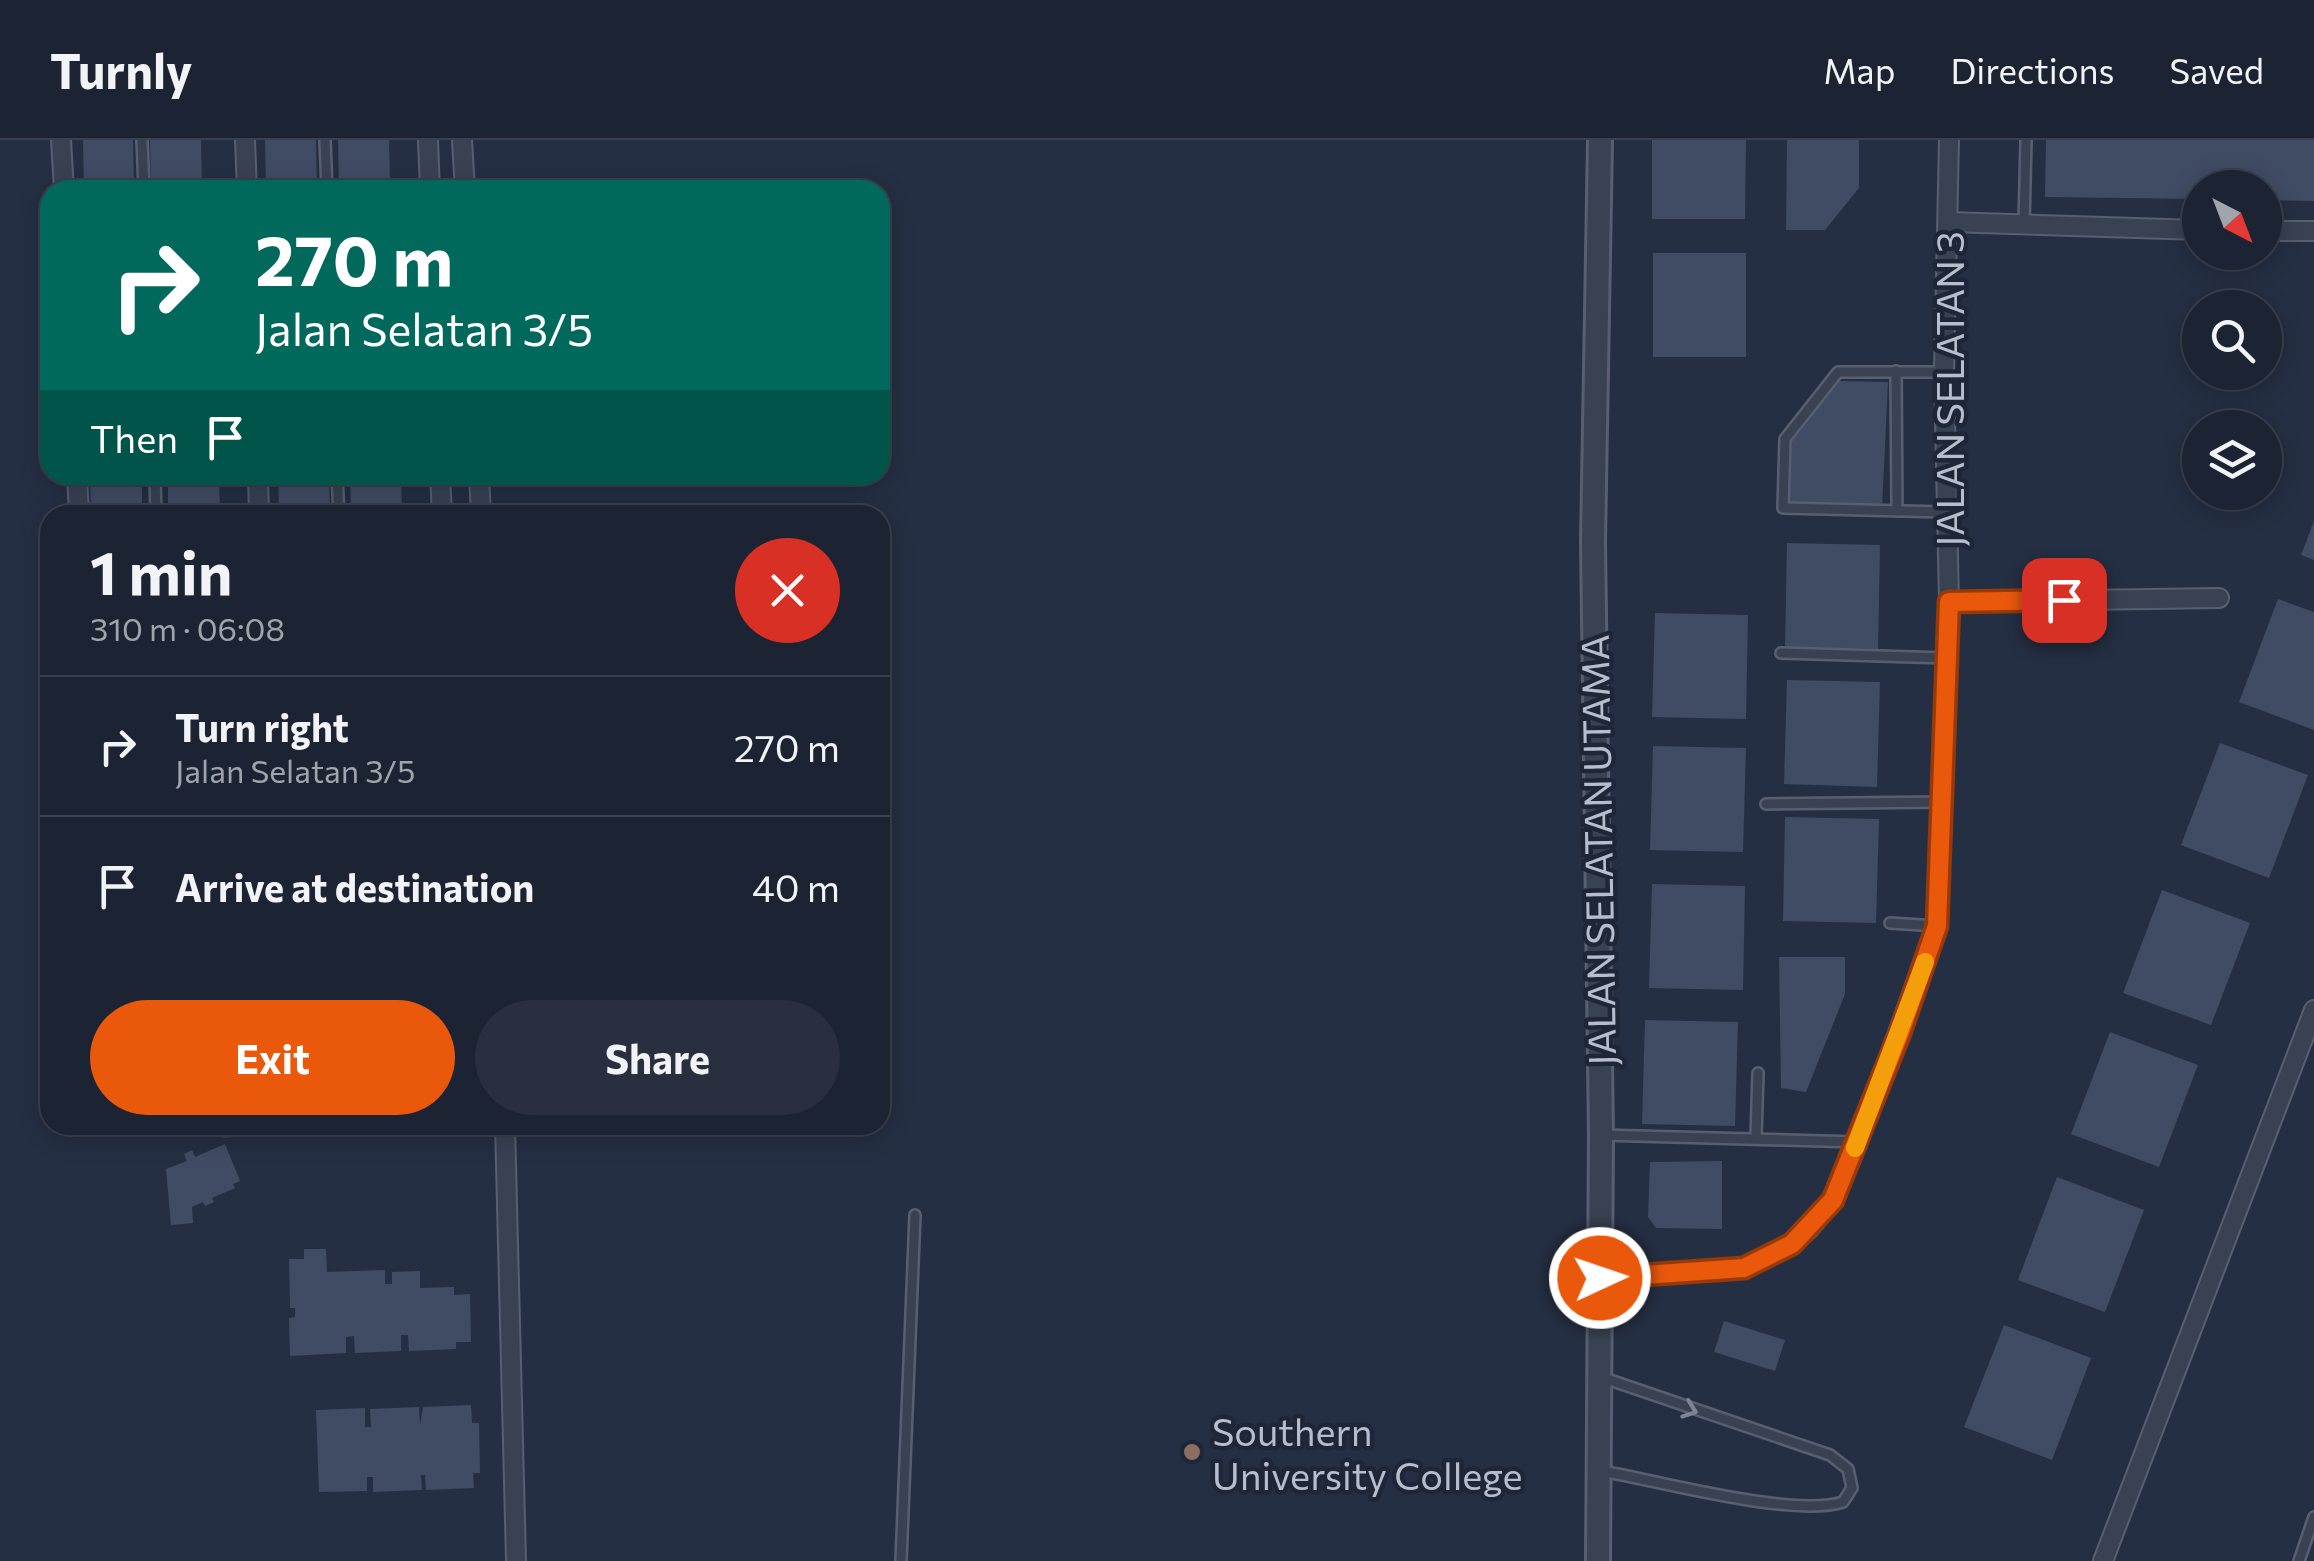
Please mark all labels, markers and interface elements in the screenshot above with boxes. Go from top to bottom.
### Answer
text: Turnly [50,40,192,99]
text: Map [1823,48,1895,91]
text: Directions [1950,48,2115,91]
text: Saved [2170,48,2264,91]
north arrow [2182,170,2282,270]
map controls [2182,170,2282,510]
text: 270 m [255,215,453,300]
icon: right [90,220,220,350]
street label: JALAN SELATAN 3 [1925,231,1972,547]
button: search [2182,290,2282,390]
text: Jalan Selatan 3/5 [255,300,593,355]
icon: arrive [198,410,253,465]
button: layers [2182,410,2282,510]
text: Then [90,414,178,461]
text: 1 min [90,534,232,607]
button: close [735,538,840,643]
pin [2022,558,2107,643]
icon: arrive [2037,573,2092,628]
text: 310 m · 06:08 [90,608,285,648]
street label: JALAN SELATAN UTAMA [1570,634,1624,1066]
text: Turn right [175,703,349,750]
icon: right [90,719,145,774]
text: 270 m [734,723,840,770]
text: Jalan Selatan 3/5 [175,750,415,790]
icon: arrive [90,859,145,914]
text: Arrive at destination [175,863,534,910]
text: 40 m [752,863,840,910]
button: Exit [90,1000,455,1115]
button: Share [475,1000,840,1115]
position arrow [1548,1226,1652,1330]
one-way arrow [1681,1398,1698,1419]
place label: Southern University College [1212,1407,1523,1498]
marker: Southern University College [1181,1441,1203,1463]

